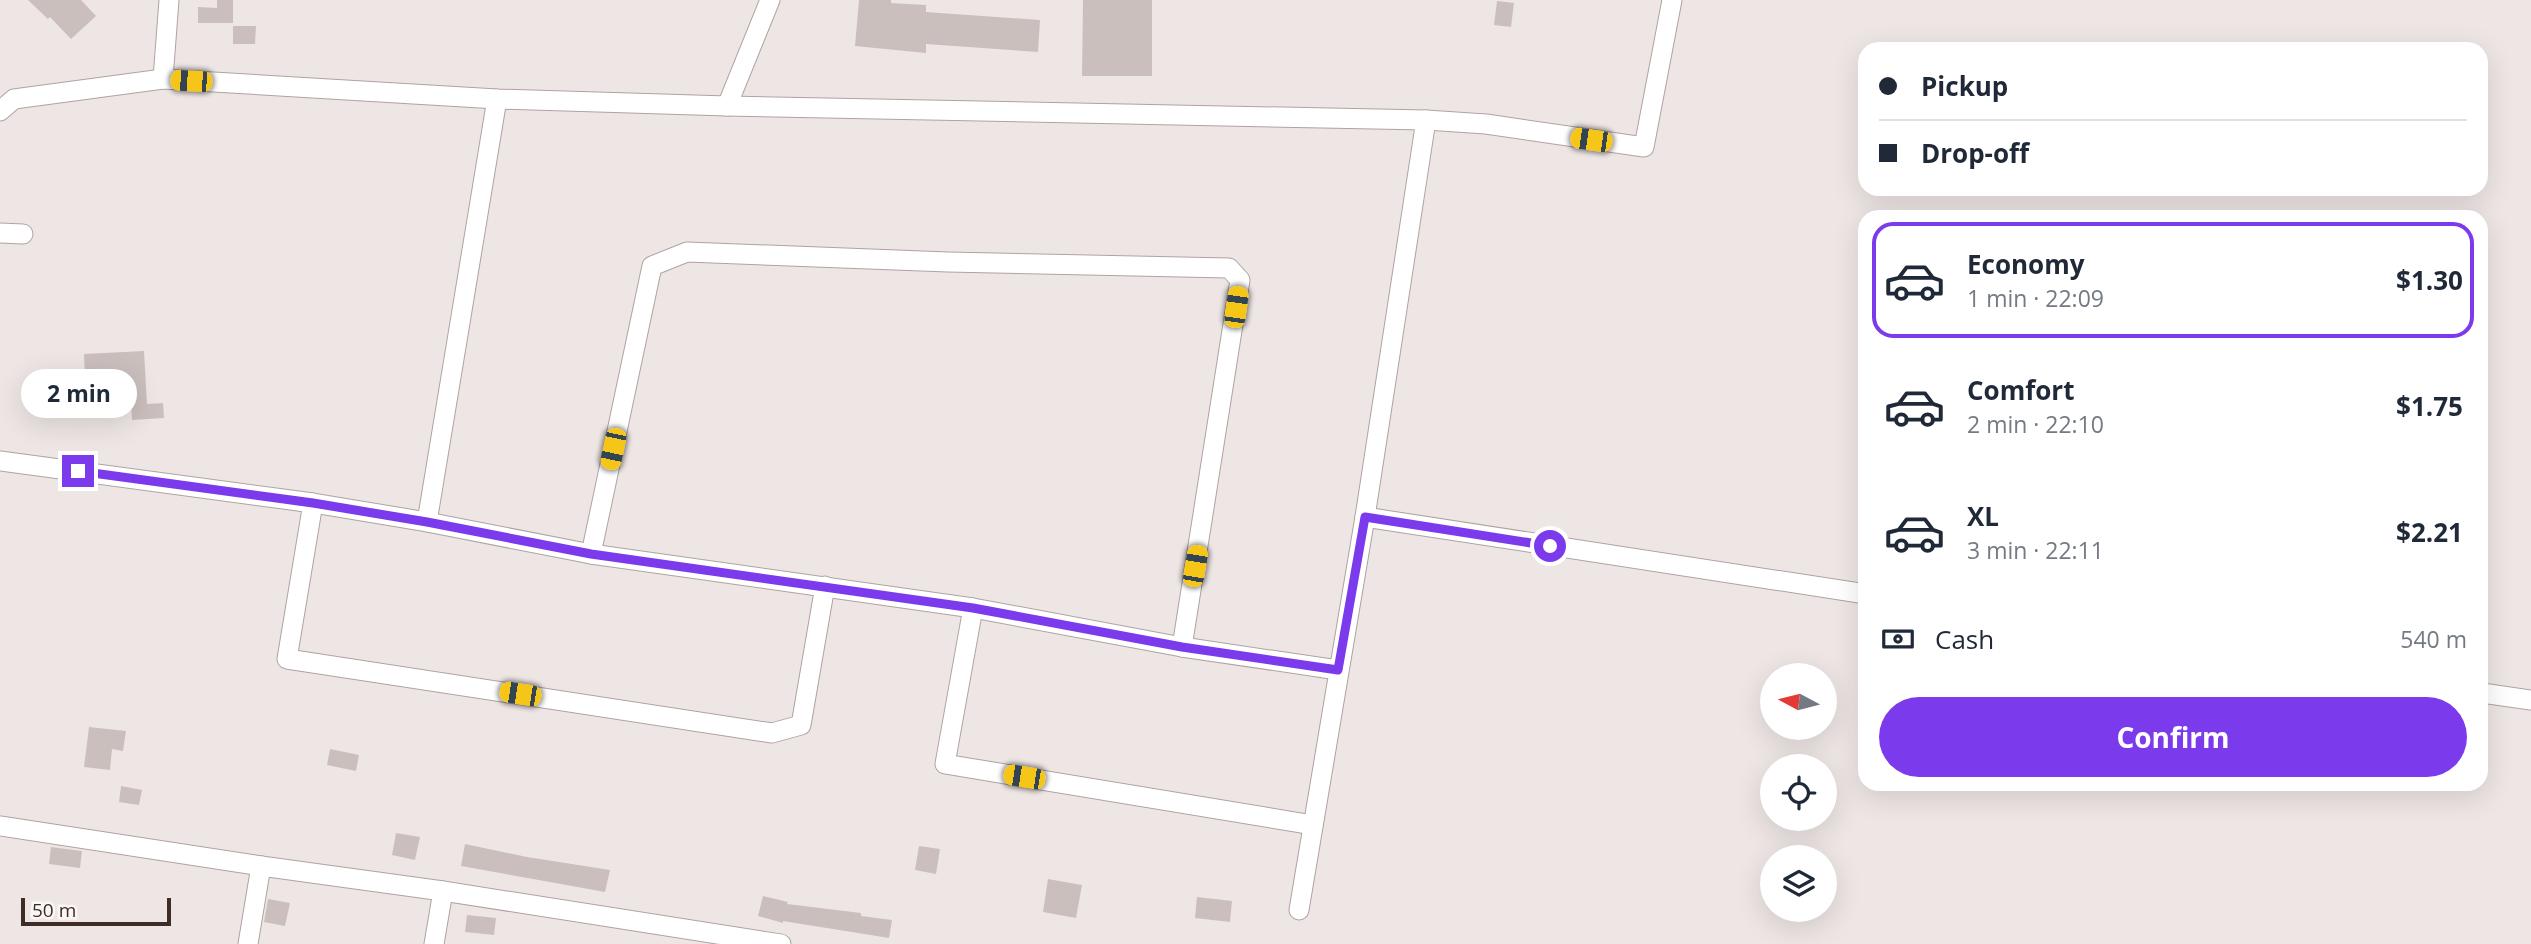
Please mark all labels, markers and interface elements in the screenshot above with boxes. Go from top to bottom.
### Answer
text: Pickup [1921,68,2008,104]
car [170,69,213,93]
car [1569,127,1614,153]
text: Drop-off [1921,135,2029,171]
text: Economy [1967,246,2085,282]
icon: car [1883,249,1946,312]
text: $1.30 [2396,262,2463,298]
text: 1 min · 22:09 [1967,282,2104,314]
car [1223,285,1250,329]
callout: 2 min [20,370,136,419]
text: Comfort [1967,372,2074,408]
icon: car [1883,375,1946,438]
text: 2 min [47,377,111,409]
text: $1.75 [2396,388,2463,424]
text: 2 min · 22:10 [1967,408,2104,440]
car [599,426,628,472]
route end [62,455,94,487]
text: XL [1967,498,1999,534]
icon: car [1883,501,1946,564]
text: $2.21 [2396,514,2463,550]
route start [1534,530,1566,562]
text: 3 min · 22:11 [1967,534,2104,566]
car [1182,543,1209,589]
icon: cash [1879,620,1917,658]
text: Cash [1935,621,1994,657]
text: 540 m [2400,623,2467,655]
north arrow [1760,663,1838,740]
map controls [1760,663,1837,922]
car [498,680,543,708]
button: Confirm [1879,697,2467,777]
button: locate [1760,754,1837,831]
car [1002,763,1047,791]
button: layers [1760,845,1837,922]
scale bar [21,895,172,927]
text: 50 m [32,897,76,923]

